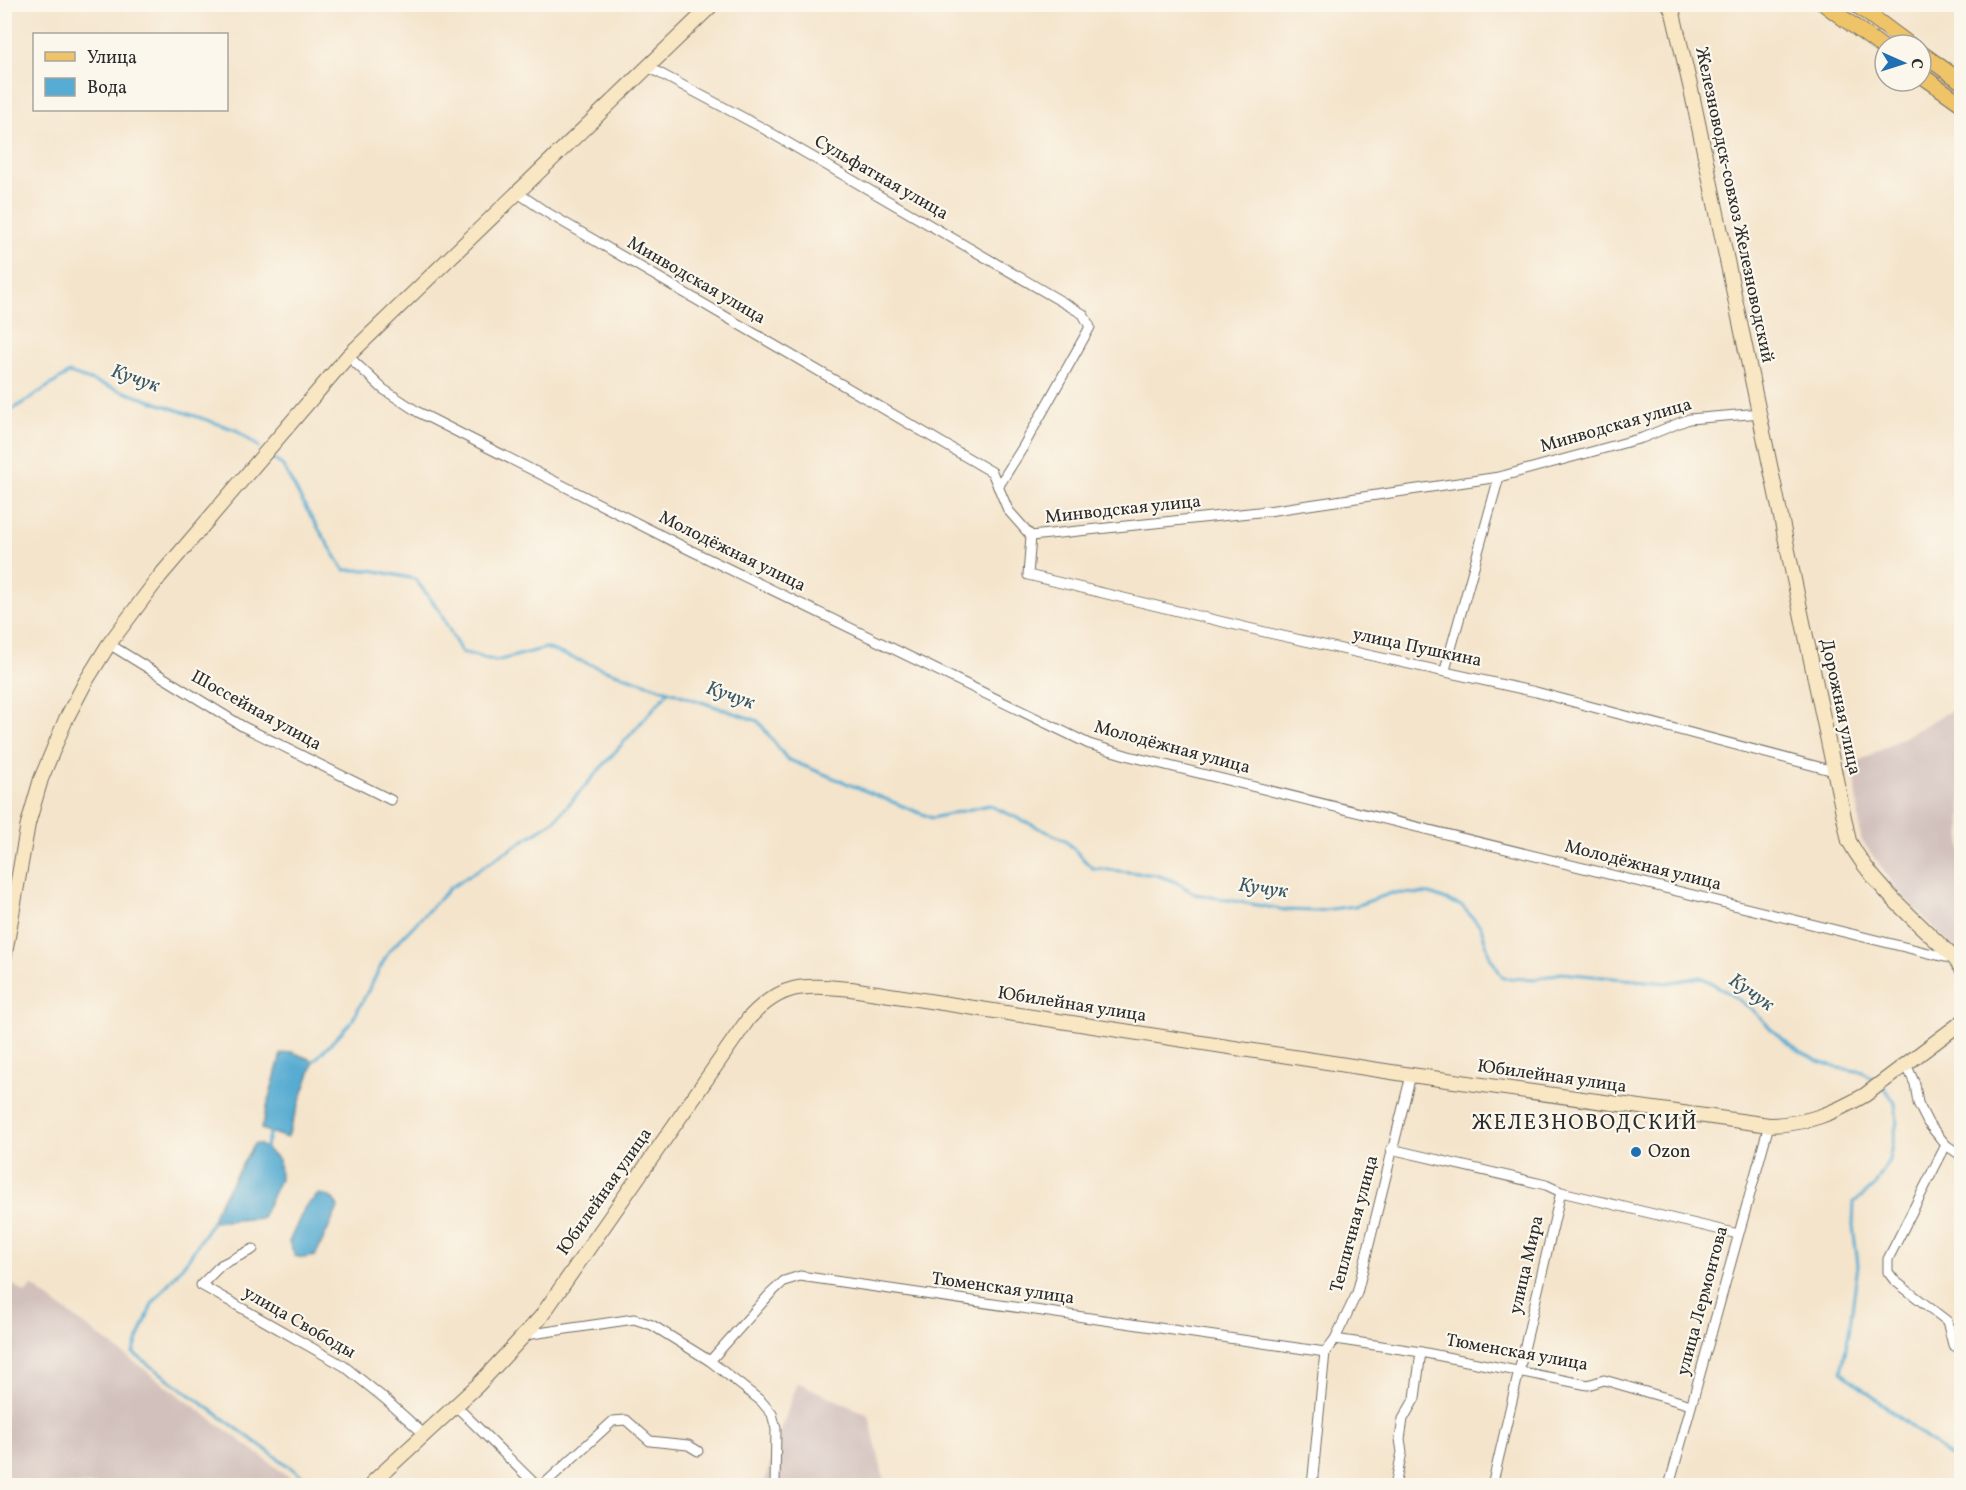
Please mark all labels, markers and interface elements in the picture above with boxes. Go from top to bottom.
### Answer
legend [33,33,228,111]
north arrow [1873,33,1933,93]
street label: Железноводск-совхоз Железноводский [1688,45,1780,365]
text: Улица [87,46,137,71]
text: С [1905,58,1927,69]
text: Вода [87,76,127,101]
street label: Сульфатная улица [809,129,953,227]
street label: Минводская улица [622,231,770,331]
water label: Кучук [107,358,164,400]
street label: Минводская улица [1537,392,1695,460]
street label: Минводская улица [1044,489,1202,531]
street label: Молодёжная улица [654,506,810,599]
street label: улица Пушкина [1350,622,1484,674]
street label: Дорожная улица [1813,636,1867,778]
street label: Шоссейная улица [186,665,326,757]
water label: Кучук [702,675,759,717]
street label: Молодёжная улица [1091,715,1253,781]
street label: Молодёжная улица [1562,834,1724,898]
water label: Кучук [1236,872,1290,906]
water label: Кучук [1723,967,1780,1019]
street label: Юбилейная улица [996,981,1148,1029]
street label: Юбилейная улица [1476,1054,1628,1100]
district label: ЖЕЛЕЗНОВОДСКИЙ [1472,1109,1698,1138]
street label: Юбилейная улица [552,1123,658,1261]
place label: Ozon [1648,1140,1691,1165]
marker: Ozon [1629,1145,1643,1159]
street label: Тепличная улица [1325,1153,1385,1295]
street label: улица Мира [1503,1213,1551,1317]
street label: улица Лермонтова [1671,1223,1735,1379]
street label: Тюменская улица [930,1267,1076,1311]
street label: улица Свободы [238,1281,360,1366]
street label: Тюменская улица [1444,1328,1590,1378]

